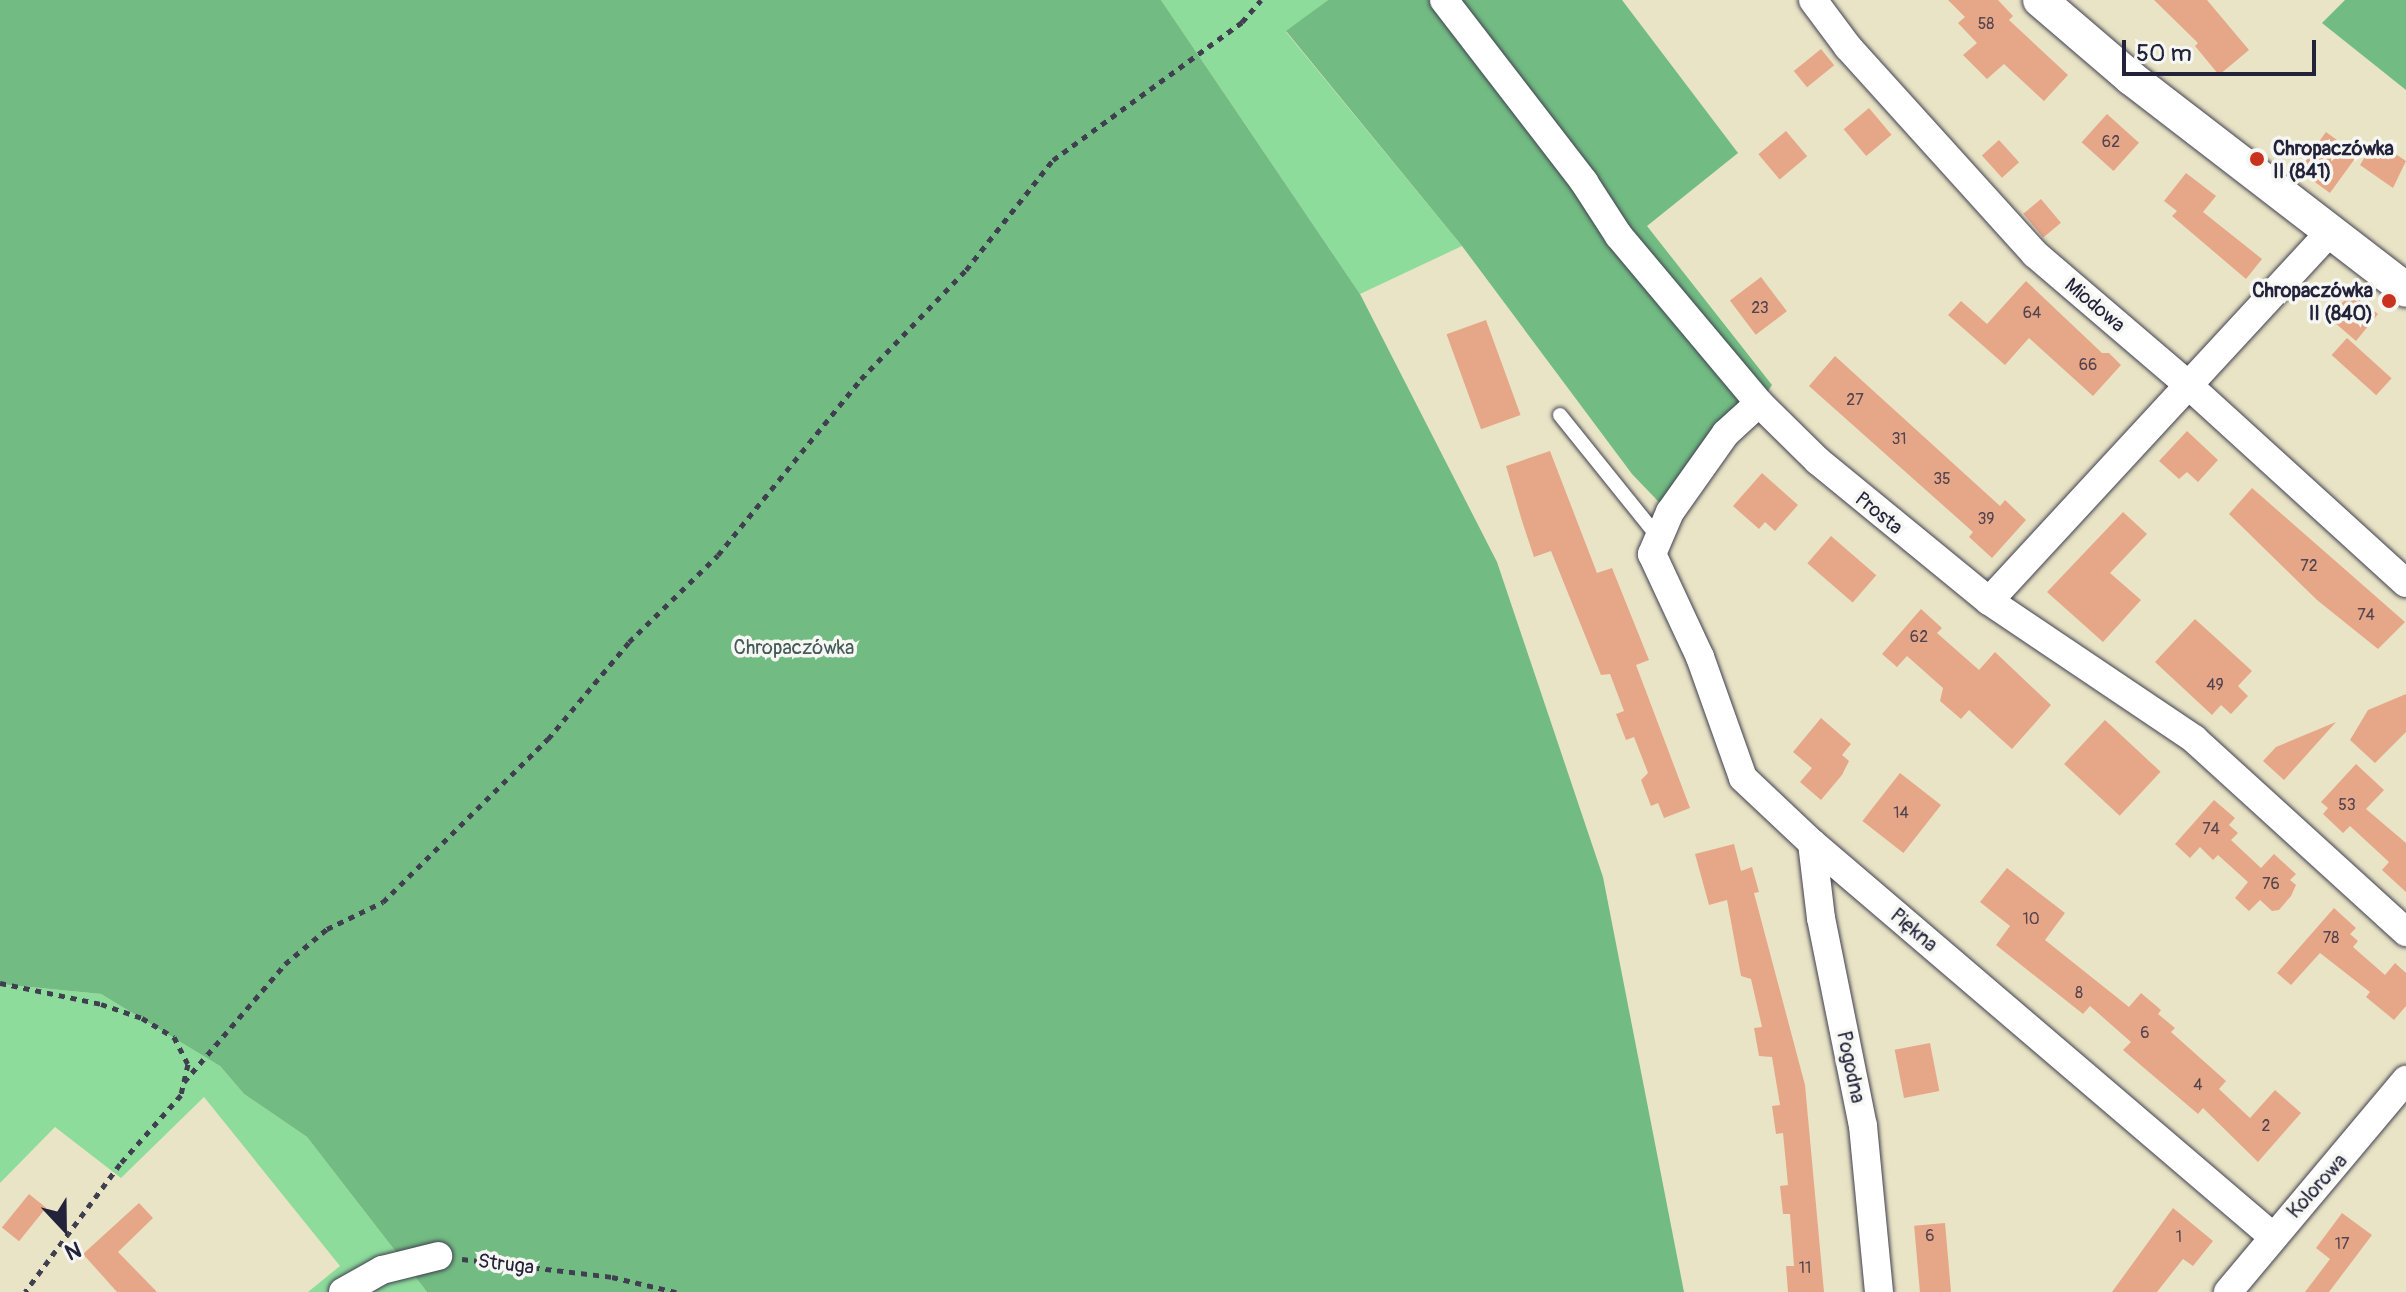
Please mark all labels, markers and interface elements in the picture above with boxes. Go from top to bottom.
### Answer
house number: 58 [1978,14,1994,34]
scale bar [2126,24,2320,74]
text: 50 m [2136,39,2192,68]
house number: 62 [2102,132,2120,152]
place label: Chropaczówka II (841) [2273,136,2394,183]
marker: Chropaczówka II (841) [2248,150,2266,168]
street label: Miodowa [2060,273,2130,337]
place label: Chropaczówka II (840) [2252,278,2373,325]
marker: Chropaczówka II (840) [2380,292,2398,310]
house number: 23 [1751,298,1769,318]
house number: 64 [2023,303,2041,323]
house number: 66 [2079,355,2097,375]
house number: 27 [1846,390,1864,410]
house number: 31 [1891,429,1907,449]
house number: 35 [1933,469,1951,489]
street label: Prosta [1850,487,1908,539]
house number: 39 [1977,509,1995,529]
house number: 72 [2300,556,2318,576]
house number: 74 [2357,605,2375,625]
house number: 62 [1910,627,1928,647]
park label: Chropaczówka [734,635,854,659]
house number: 49 [2206,675,2224,695]
house number: 53 [2338,795,2356,815]
house number: 14 [1893,803,1909,823]
house number: 74 [2202,819,2220,839]
house number: 76 [2262,874,2280,894]
street label: Piękna [1886,903,1942,957]
house number: 10 [2022,909,2040,929]
house number: 78 [2323,928,2339,948]
house number: 8 [2075,983,2083,1003]
house number: 6 [2140,1023,2150,1043]
street label: Pogodna [1832,1029,1870,1105]
house number: 4 [2193,1075,2203,1095]
house number: 2 [2262,1116,2270,1136]
street label: Kolorowa [2282,1149,2352,1223]
north arrow [24,1188,104,1268]
house number: 6 [1925,1226,1935,1246]
house number: 1 [2176,1227,2182,1247]
text: N [61,1234,85,1266]
house number: 17 [2335,1234,2349,1254]
street label: Struga [477,1249,535,1279]
house number: 11 [1799,1258,1811,1278]

